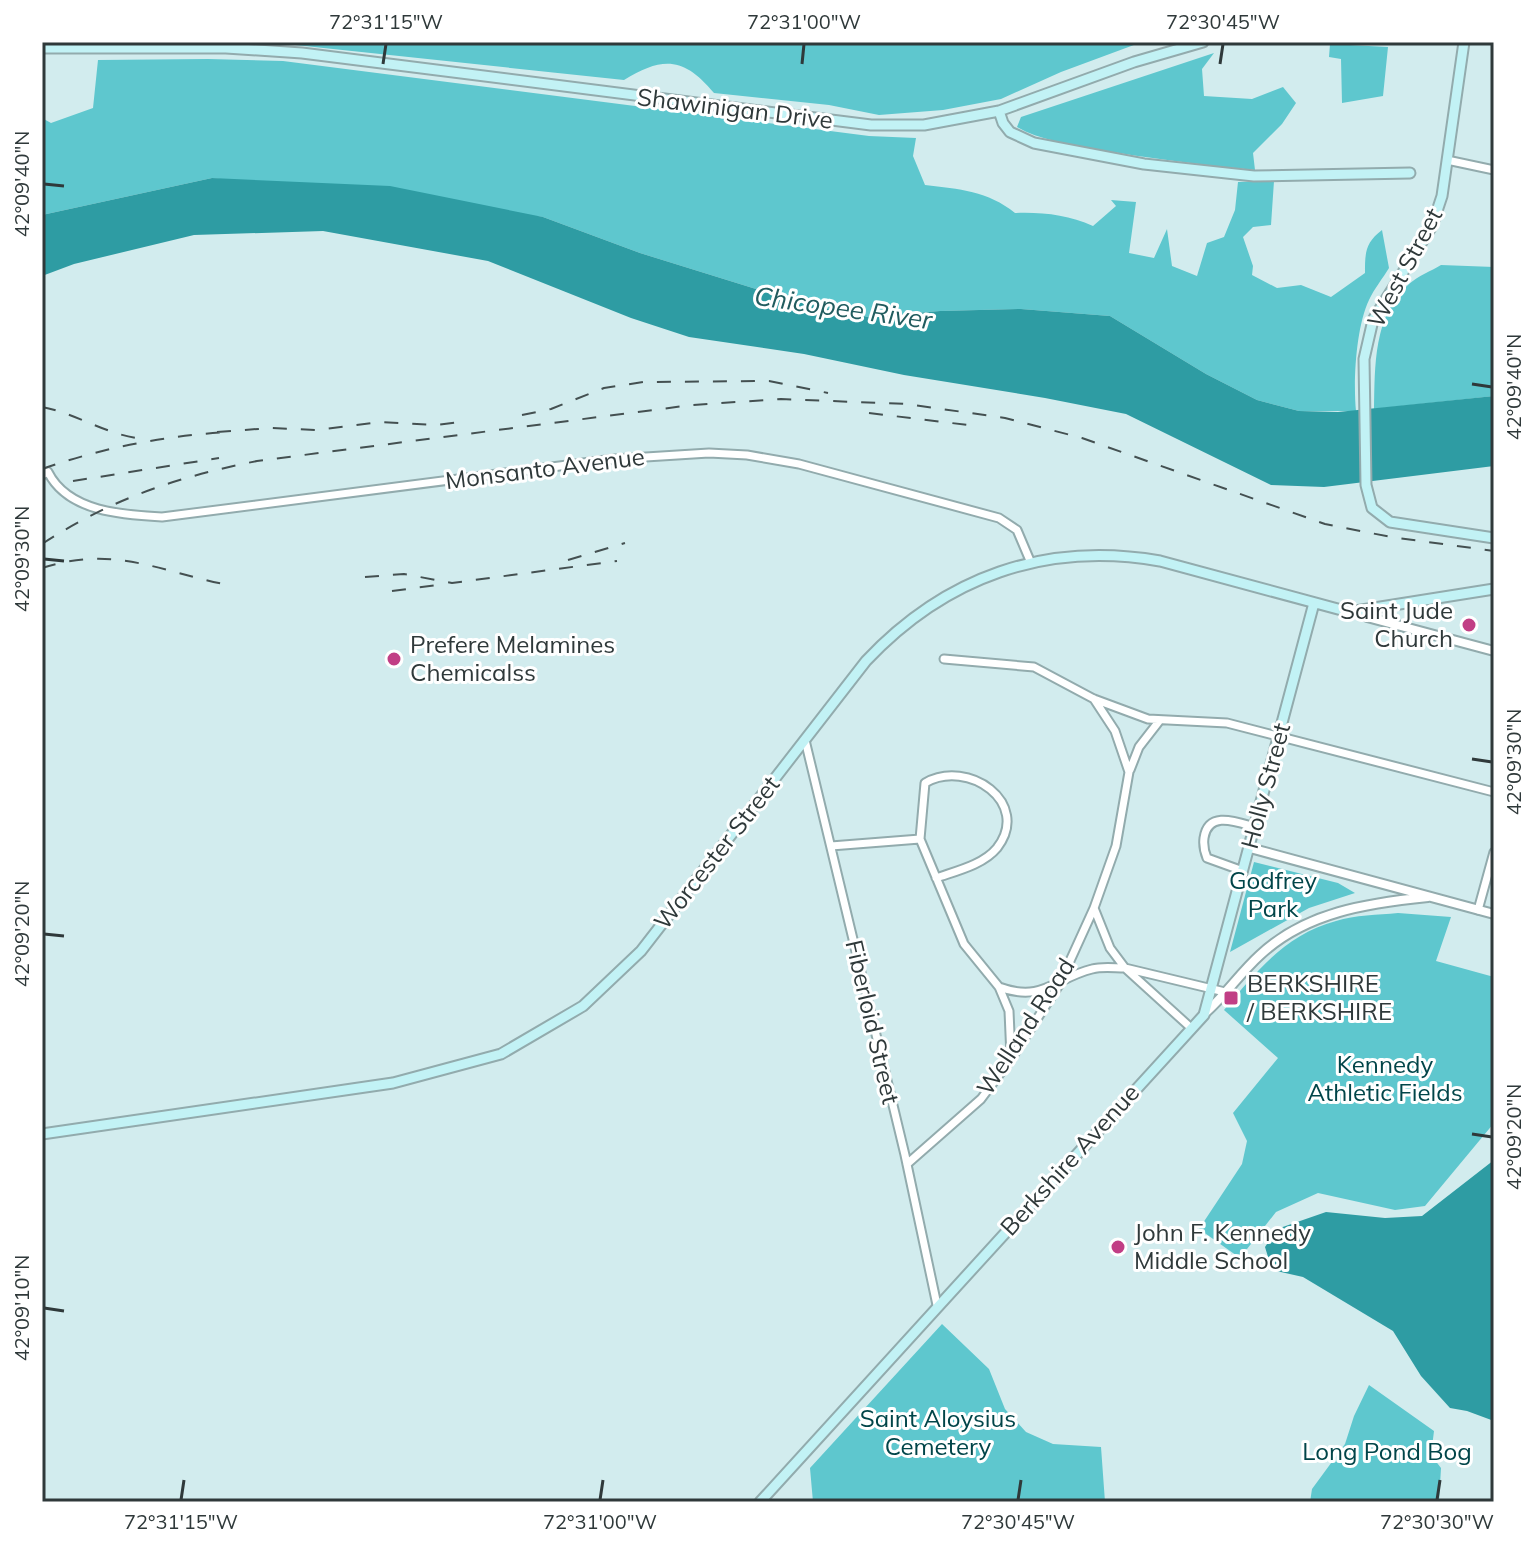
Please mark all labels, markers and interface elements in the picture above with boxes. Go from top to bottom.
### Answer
text: 72°31'15"W [329,9,443,34]
text: 72°31'00"W [747,9,861,34]
text: 72°30'45"W [1166,9,1280,34]
street label: Shawinigan Drive [636,81,835,135]
text: 42°09'40"N [9,131,34,237]
street label: West Street [1360,203,1448,332]
water label: Chicopee River [752,279,935,336]
text: 42°09'40"N [1501,334,1526,440]
street label: Monsanto Avenue [444,441,646,495]
text: 42°09'30"N [9,506,34,612]
place label: Saint Jude Church [1340,595,1453,653]
marker: Saint Jude Church [1460,616,1478,634]
place label: Prefere Melamines Chemicalss [410,629,615,687]
marker: Prefere Melamines Chemicalss [385,650,403,668]
text: 42°09'30"N [1501,709,1526,815]
street label: Holly Street [1234,720,1296,852]
street label: Worcester Street [647,770,786,935]
park label: Godfrey Park [1229,865,1317,923]
text: 42°09'20"N [9,881,34,987]
street label: Fiberloid Street [840,937,906,1107]
street label: Welland Road [970,952,1081,1101]
place label: BERKSHIRE / BERKSHIRE [1246,968,1392,1026]
marker: BERKSHIRE / BERKSHIRE [1222,989,1240,1007]
park label: Kennedy Athletic Fields [1307,1049,1463,1107]
street label: Berkshire Avenue [993,1077,1145,1241]
text: 42°09'20"N [1501,1084,1526,1190]
place label: John F. Kennedy Middle School [1134,1217,1311,1275]
marker: John F. Kennedy Middle School [1109,1238,1127,1256]
text: 42°09'10"N [9,1255,34,1361]
park label: Saint Aloysius Cemetery [860,1403,1016,1461]
park label: Long Pond Bog [1302,1436,1472,1466]
text: 72°31'15"W [124,1509,238,1534]
text: 72°31'00"W [543,1509,657,1534]
text: 72°30'45"W [961,1509,1075,1534]
text: 72°30'30"W [1380,1509,1494,1534]

